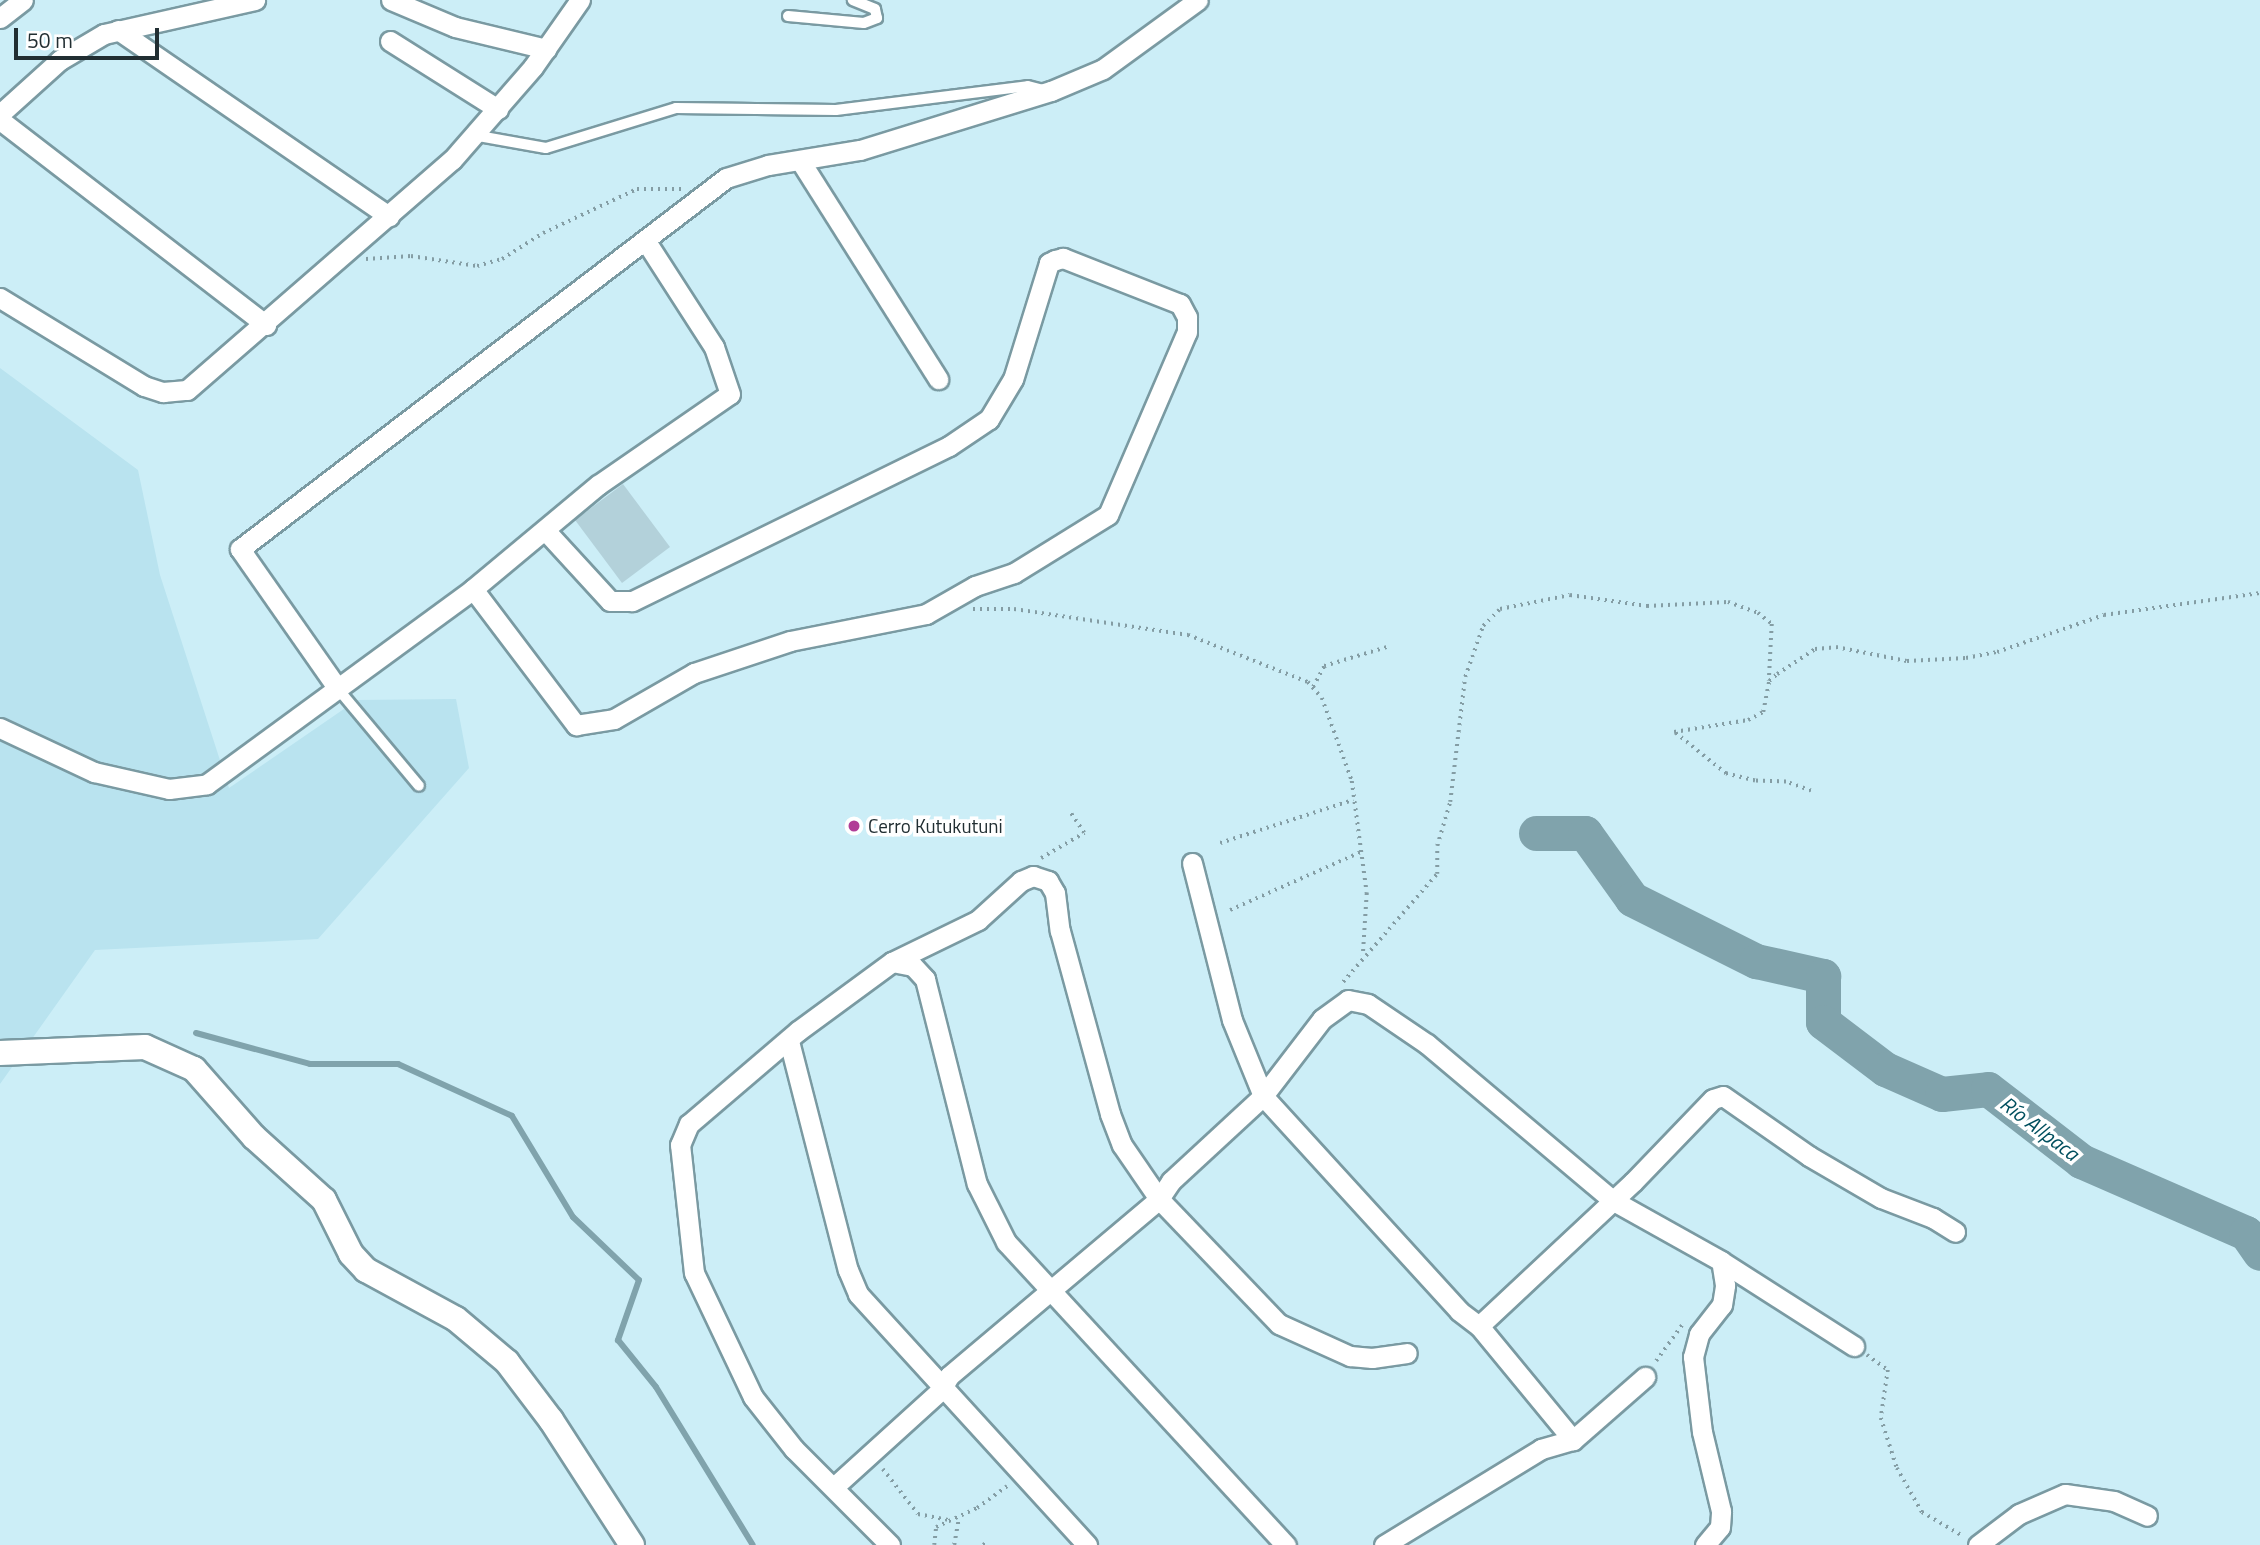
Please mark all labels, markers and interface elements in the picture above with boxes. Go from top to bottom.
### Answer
scale bar [18,14,163,58]
text: 50 m [27,24,73,56]
place label: Cerro Kutukutuni [868,815,1003,837]
marker: Cerro Kutukutuni [846,818,862,834]
water label: Río Allpaca [1996,1090,2084,1166]

